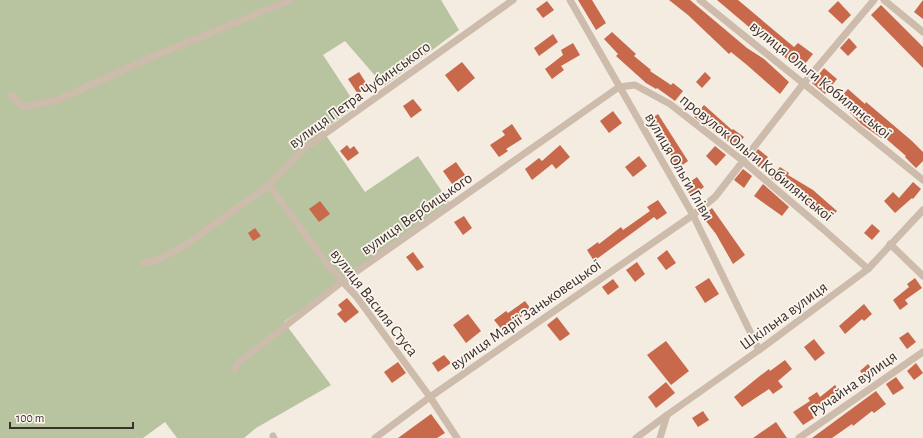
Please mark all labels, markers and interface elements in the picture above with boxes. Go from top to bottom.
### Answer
street label: вулиця Ольги Кобилянської [746,18,894,143]
street label: вулиця Петра Чубинського [286,38,434,152]
street label: провулок Ольги Кобилянської [676,91,836,225]
street label: вулиця Ольги Гліви [641,110,716,223]
street label: вулиця Вербицького [358,169,476,259]
street label: вулиця Василя Стуса [327,246,421,360]
street label: вулиця Марії Заньковецької [447,257,605,374]
street label: Шкільна вулиця [737,279,831,354]
street label: Ручайна вулиця [807,348,901,421]
scale bar [10,404,133,430]
text: 100 m [16,412,44,424]

